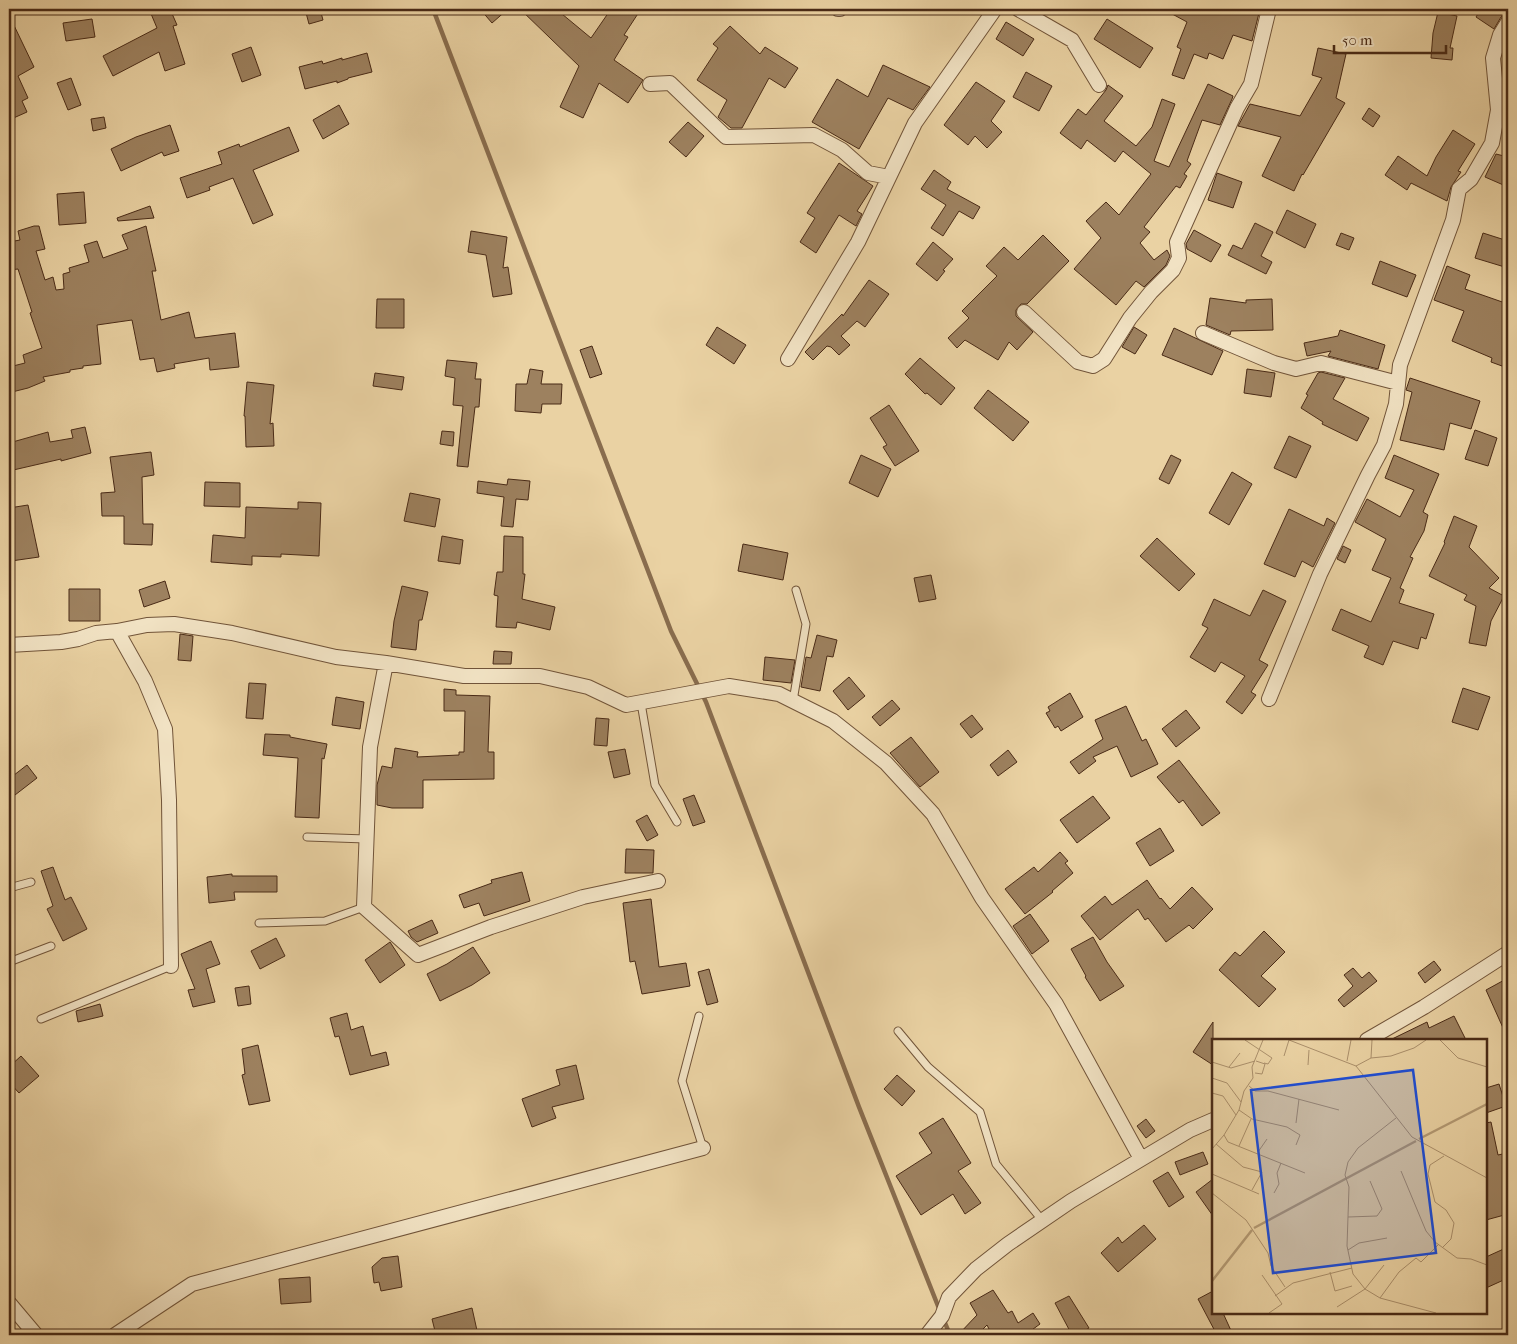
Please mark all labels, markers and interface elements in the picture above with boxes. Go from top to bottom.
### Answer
scale bar [1334,22,1447,54]
text: 50 m [1342,31,1373,49]
inset map [1212,1039,1487,1314]

